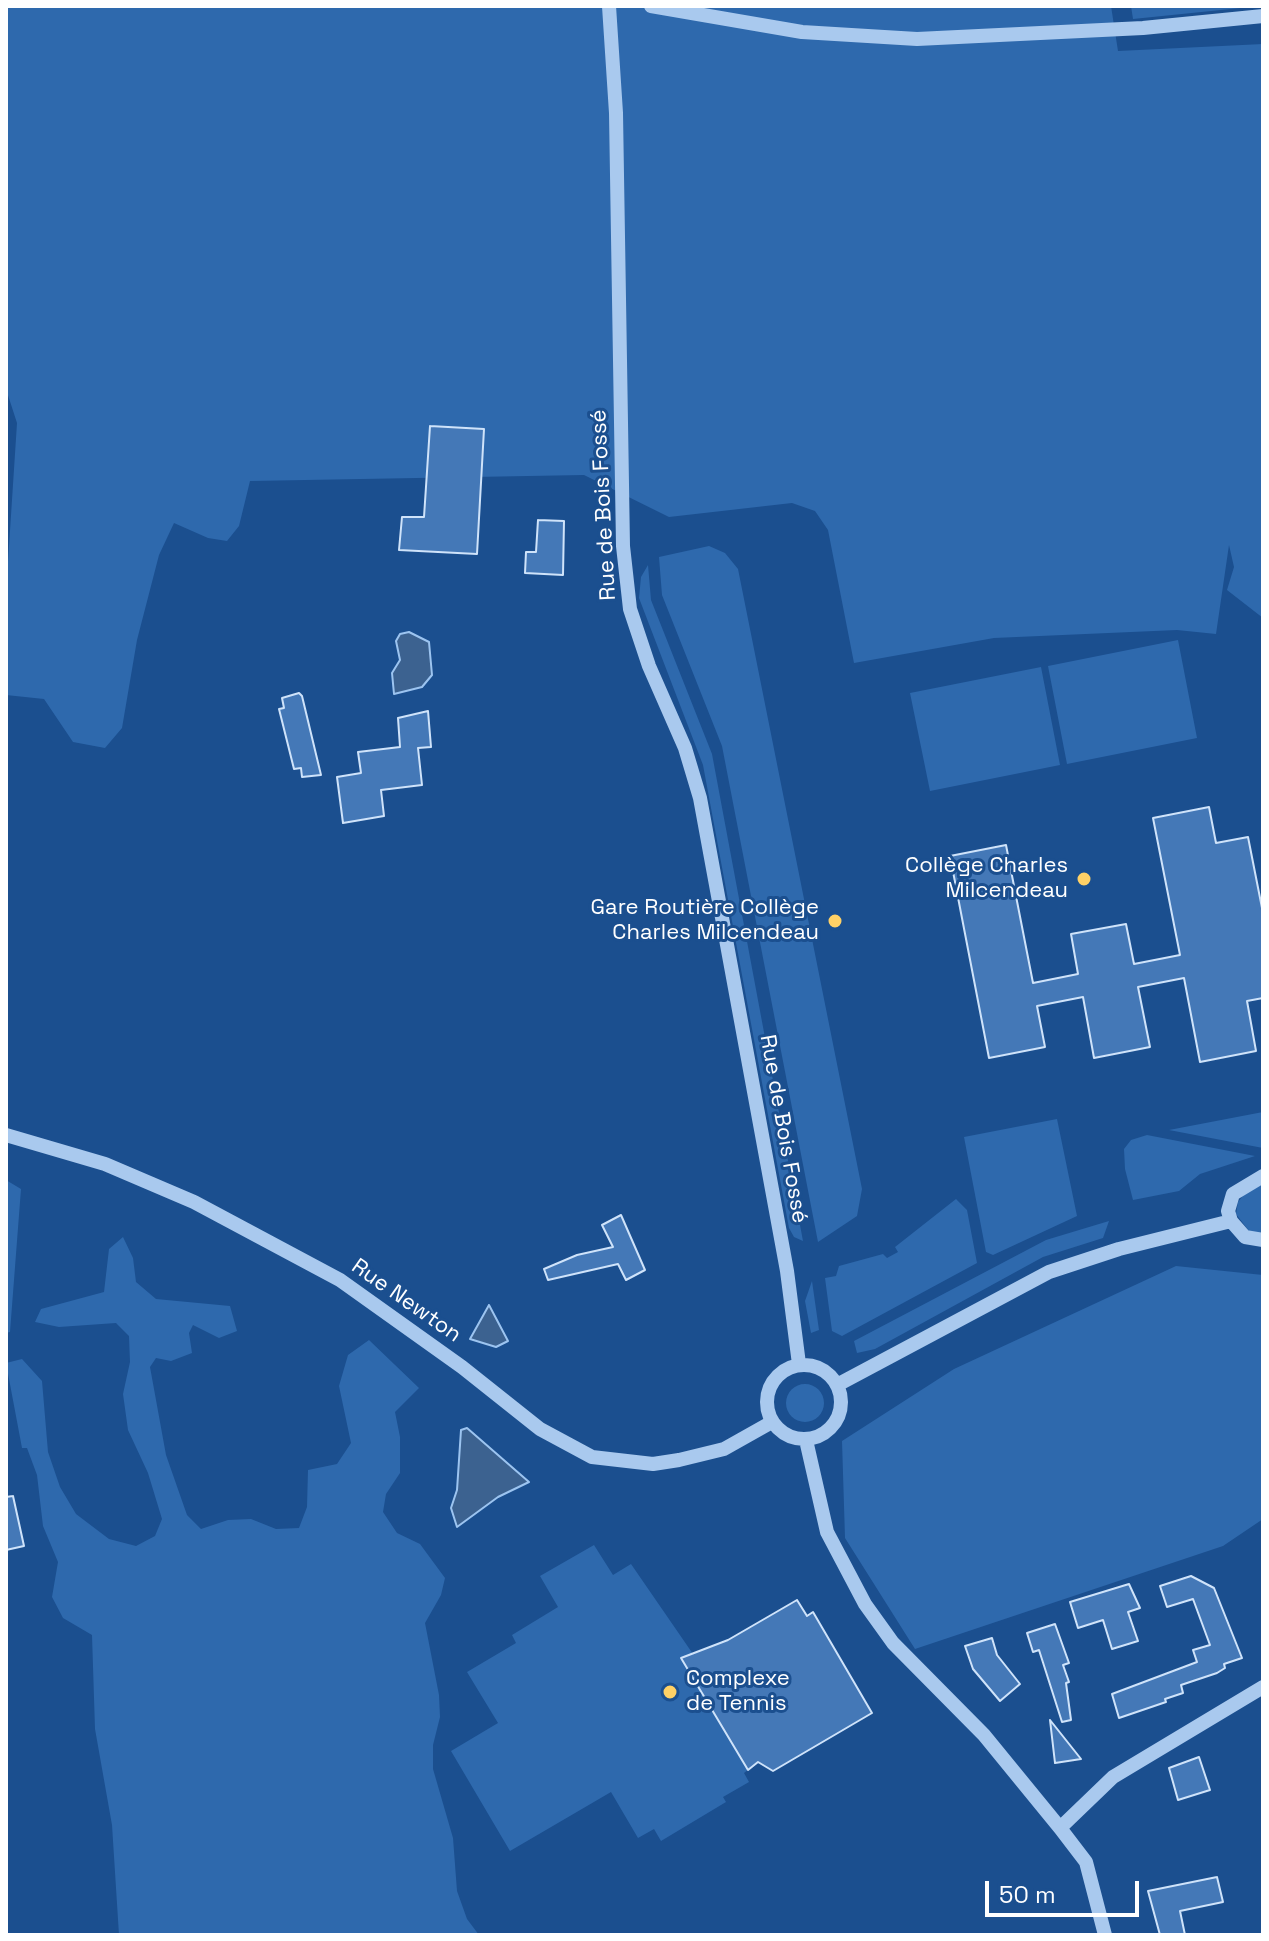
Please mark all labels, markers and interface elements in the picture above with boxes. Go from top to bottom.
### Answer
street label: Rue de Bois Fossé [586,409,622,601]
place label: Collège Charles Milcendeau [905,853,1068,904]
marker: Collège Charles Milcendeau [1075,870,1093,888]
place label: Gare Routière Collège Charles Milcendeau [591,895,819,946]
marker: Gare Routière Collège Charles Milcendeau [826,912,844,930]
street label: Rue de Bois Fossé [753,1033,813,1225]
street label: Rue Newton [346,1254,466,1348]
place label: Complexe de Tennis [686,1666,790,1718]
marker: Complexe de Tennis [661,1683,679,1701]
scale bar [989,1865,1143,1915]
text: 50 m [999,1879,1056,1910]

